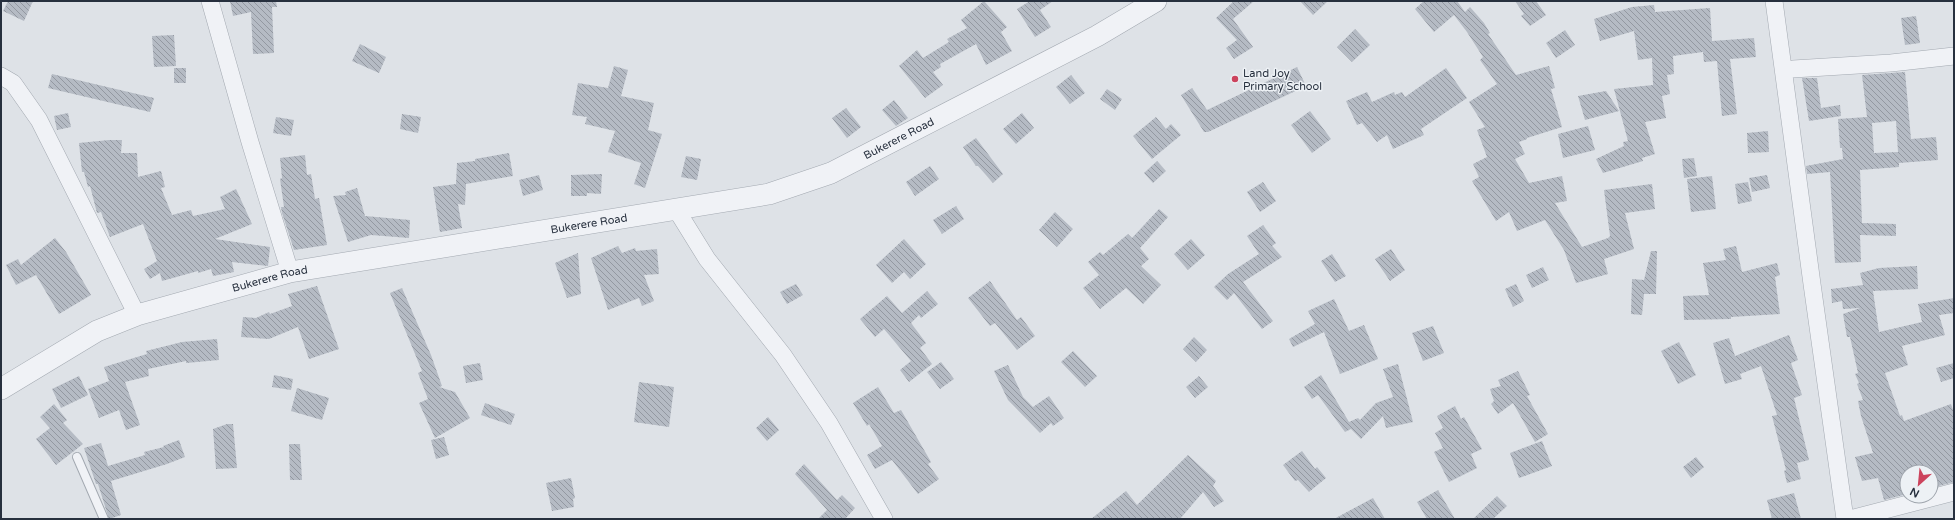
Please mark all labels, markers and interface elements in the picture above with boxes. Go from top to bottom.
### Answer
place label: Land Joy Primary School [1243,67,1322,93]
marker: Land Joy Primary School [1230,74,1240,84]
street label: Bukerere Road [861,115,936,162]
street label: Bukerere Road [550,211,628,236]
street label: Bukerere Road [231,263,308,294]
north arrow [1899,464,1939,504]
text: N [1908,485,1922,500]

